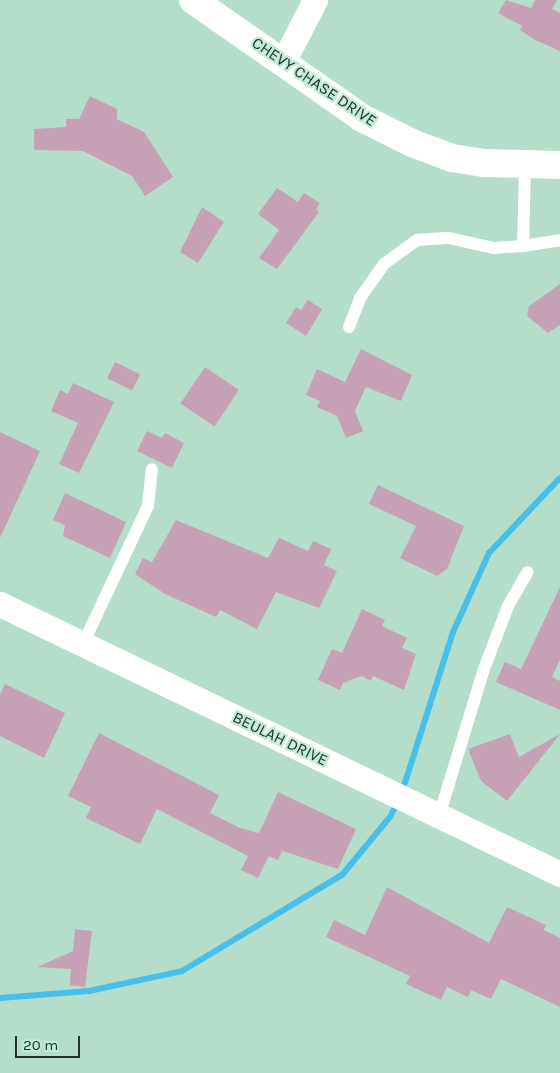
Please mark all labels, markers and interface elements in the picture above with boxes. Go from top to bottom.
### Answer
street label: CHEVY CHASE DRIVE [248,33,380,131]
street label: BEULAH DRIVE [229,708,331,770]
scale bar [18,1026,82,1058]
text: 20 m [23,1036,58,1054]

